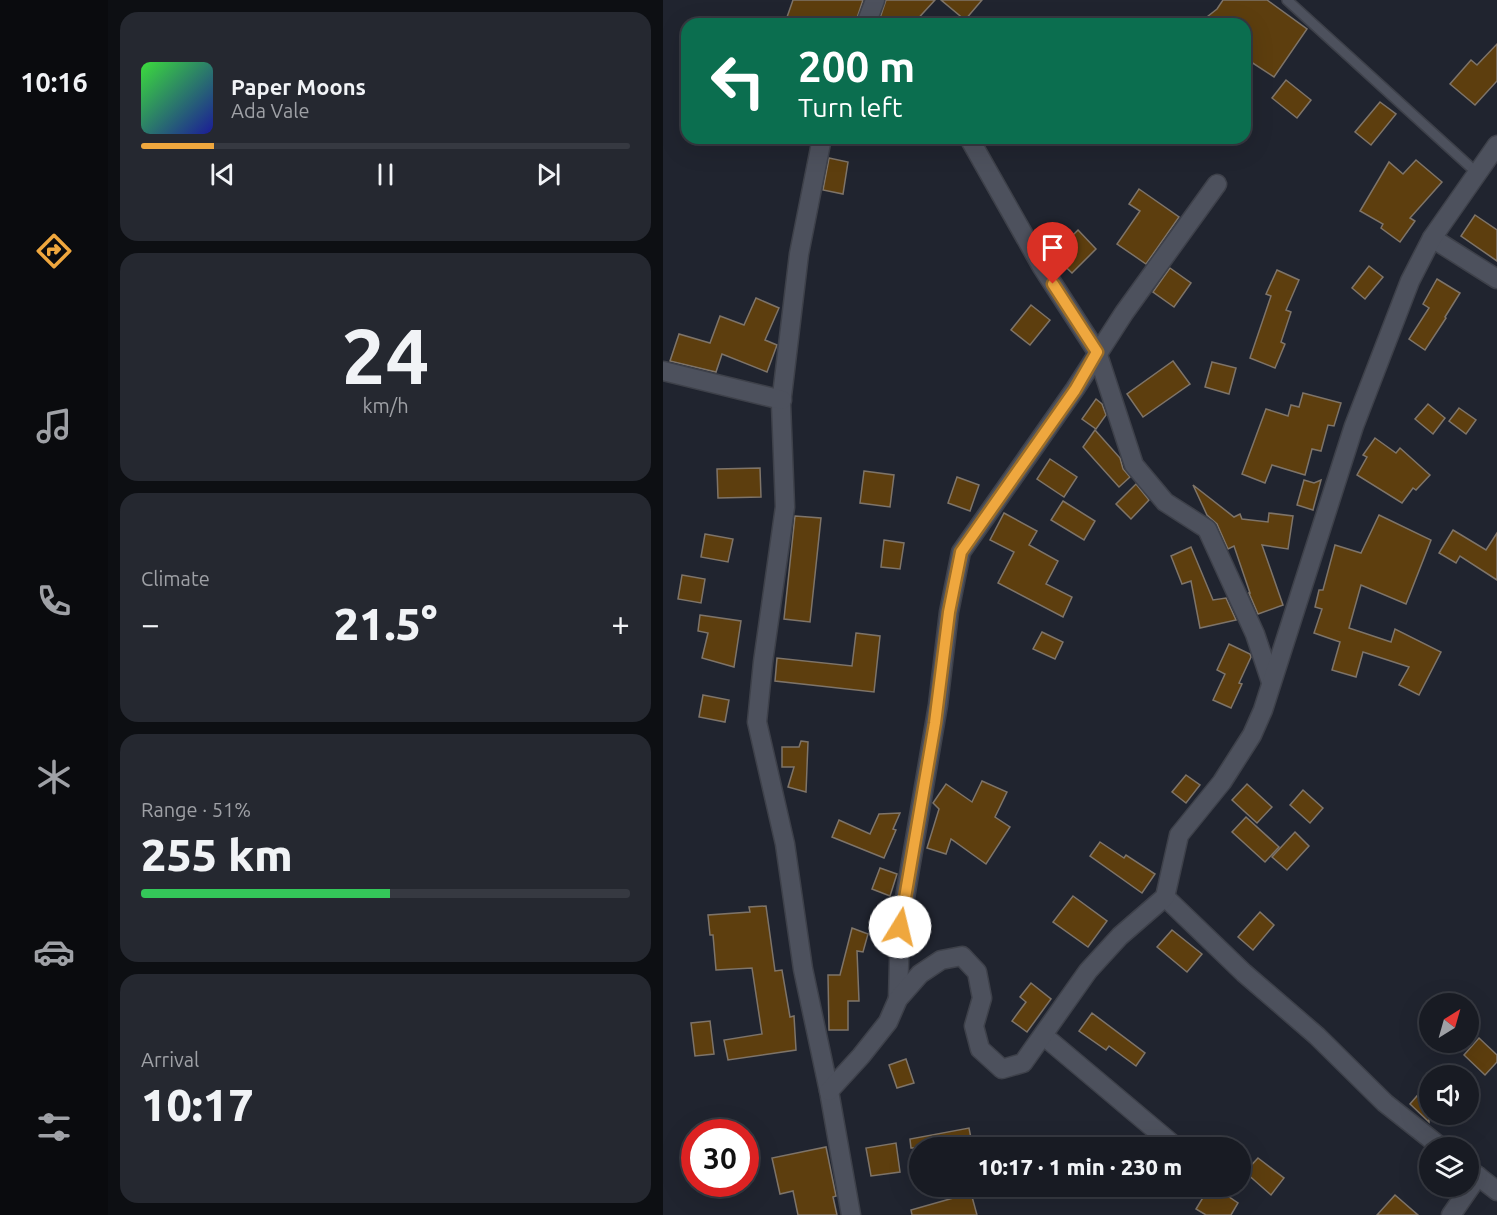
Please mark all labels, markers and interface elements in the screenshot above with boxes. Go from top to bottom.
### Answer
icon: left [699,42,777,120]
text: 200 m [798,43,915,90]
text: 10:16 [20,67,88,97]
text: Paper Moons [231,74,366,99]
text: Turn left [798,92,902,122]
text: Ada Vale [231,99,309,122]
icon: previous [206,158,239,191]
icon: pause [369,158,402,191]
icon: next [532,158,565,191]
pin [1027,222,1078,284]
icon: directions [33,230,75,272]
icon: arrive [1036,231,1069,264]
text: 24 [342,311,429,399]
text: km/h [362,394,409,417]
icon: music [33,405,75,447]
text: Climate [141,567,210,590]
icon: phone [33,580,75,622]
text: 21.5° [334,598,437,649]
text: − [141,605,160,642]
text: + [611,605,630,642]
icon: climate [33,756,75,798]
text: Range · 51% [141,798,251,821]
text: 255 km [141,829,293,880]
position arrow [868,895,932,959]
icon: car [33,931,75,973]
north arrow [1419,993,1479,1053]
map controls [1419,993,1479,1197]
text: Arrival [141,1048,199,1071]
button: sound [1419,1065,1479,1125]
text: 10:17 [141,1079,254,1130]
icon: filters [33,1106,75,1148]
speed limit sign: 30 [681,1119,759,1197]
button: layers [1419,1137,1479,1197]
text: 10:17 · 1 min · 230 m [978,1154,1182,1179]

